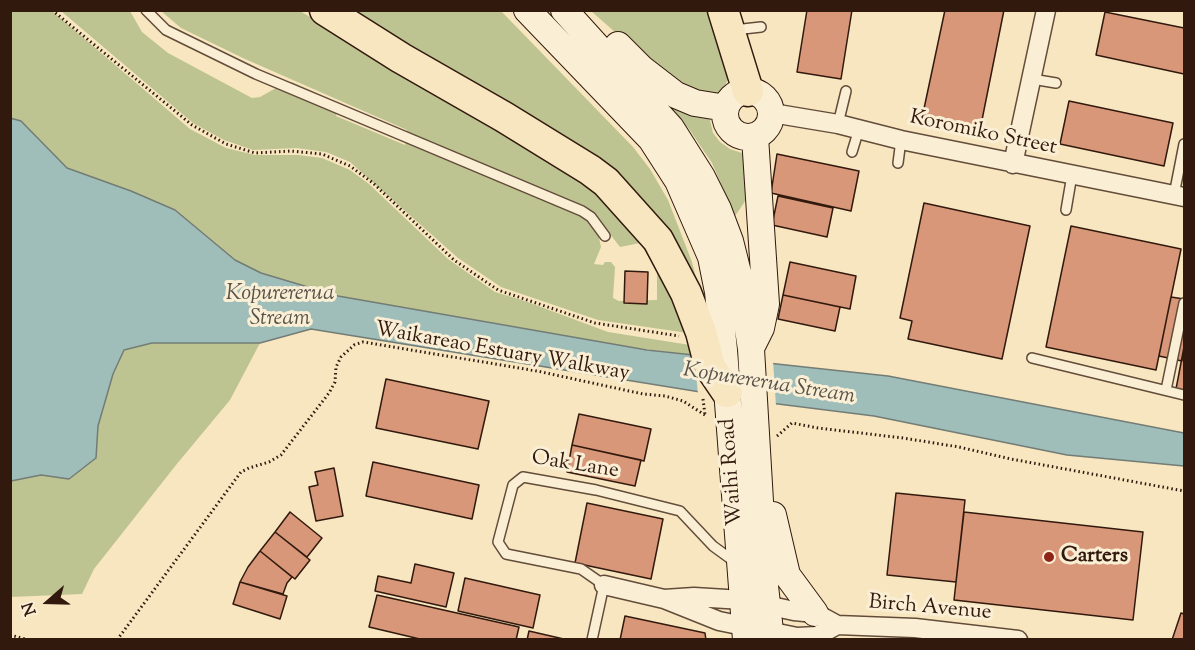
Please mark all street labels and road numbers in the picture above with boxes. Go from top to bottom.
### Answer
street label: Koromiko Street [907,106,1059,162]
street label: Waikareao Estuary Walkway [373,318,631,388]
street label: Waihi Road [717,417,749,527]
street label: Oak Lane [530,447,620,485]
street label: Birch Avenue [867,591,993,627]

